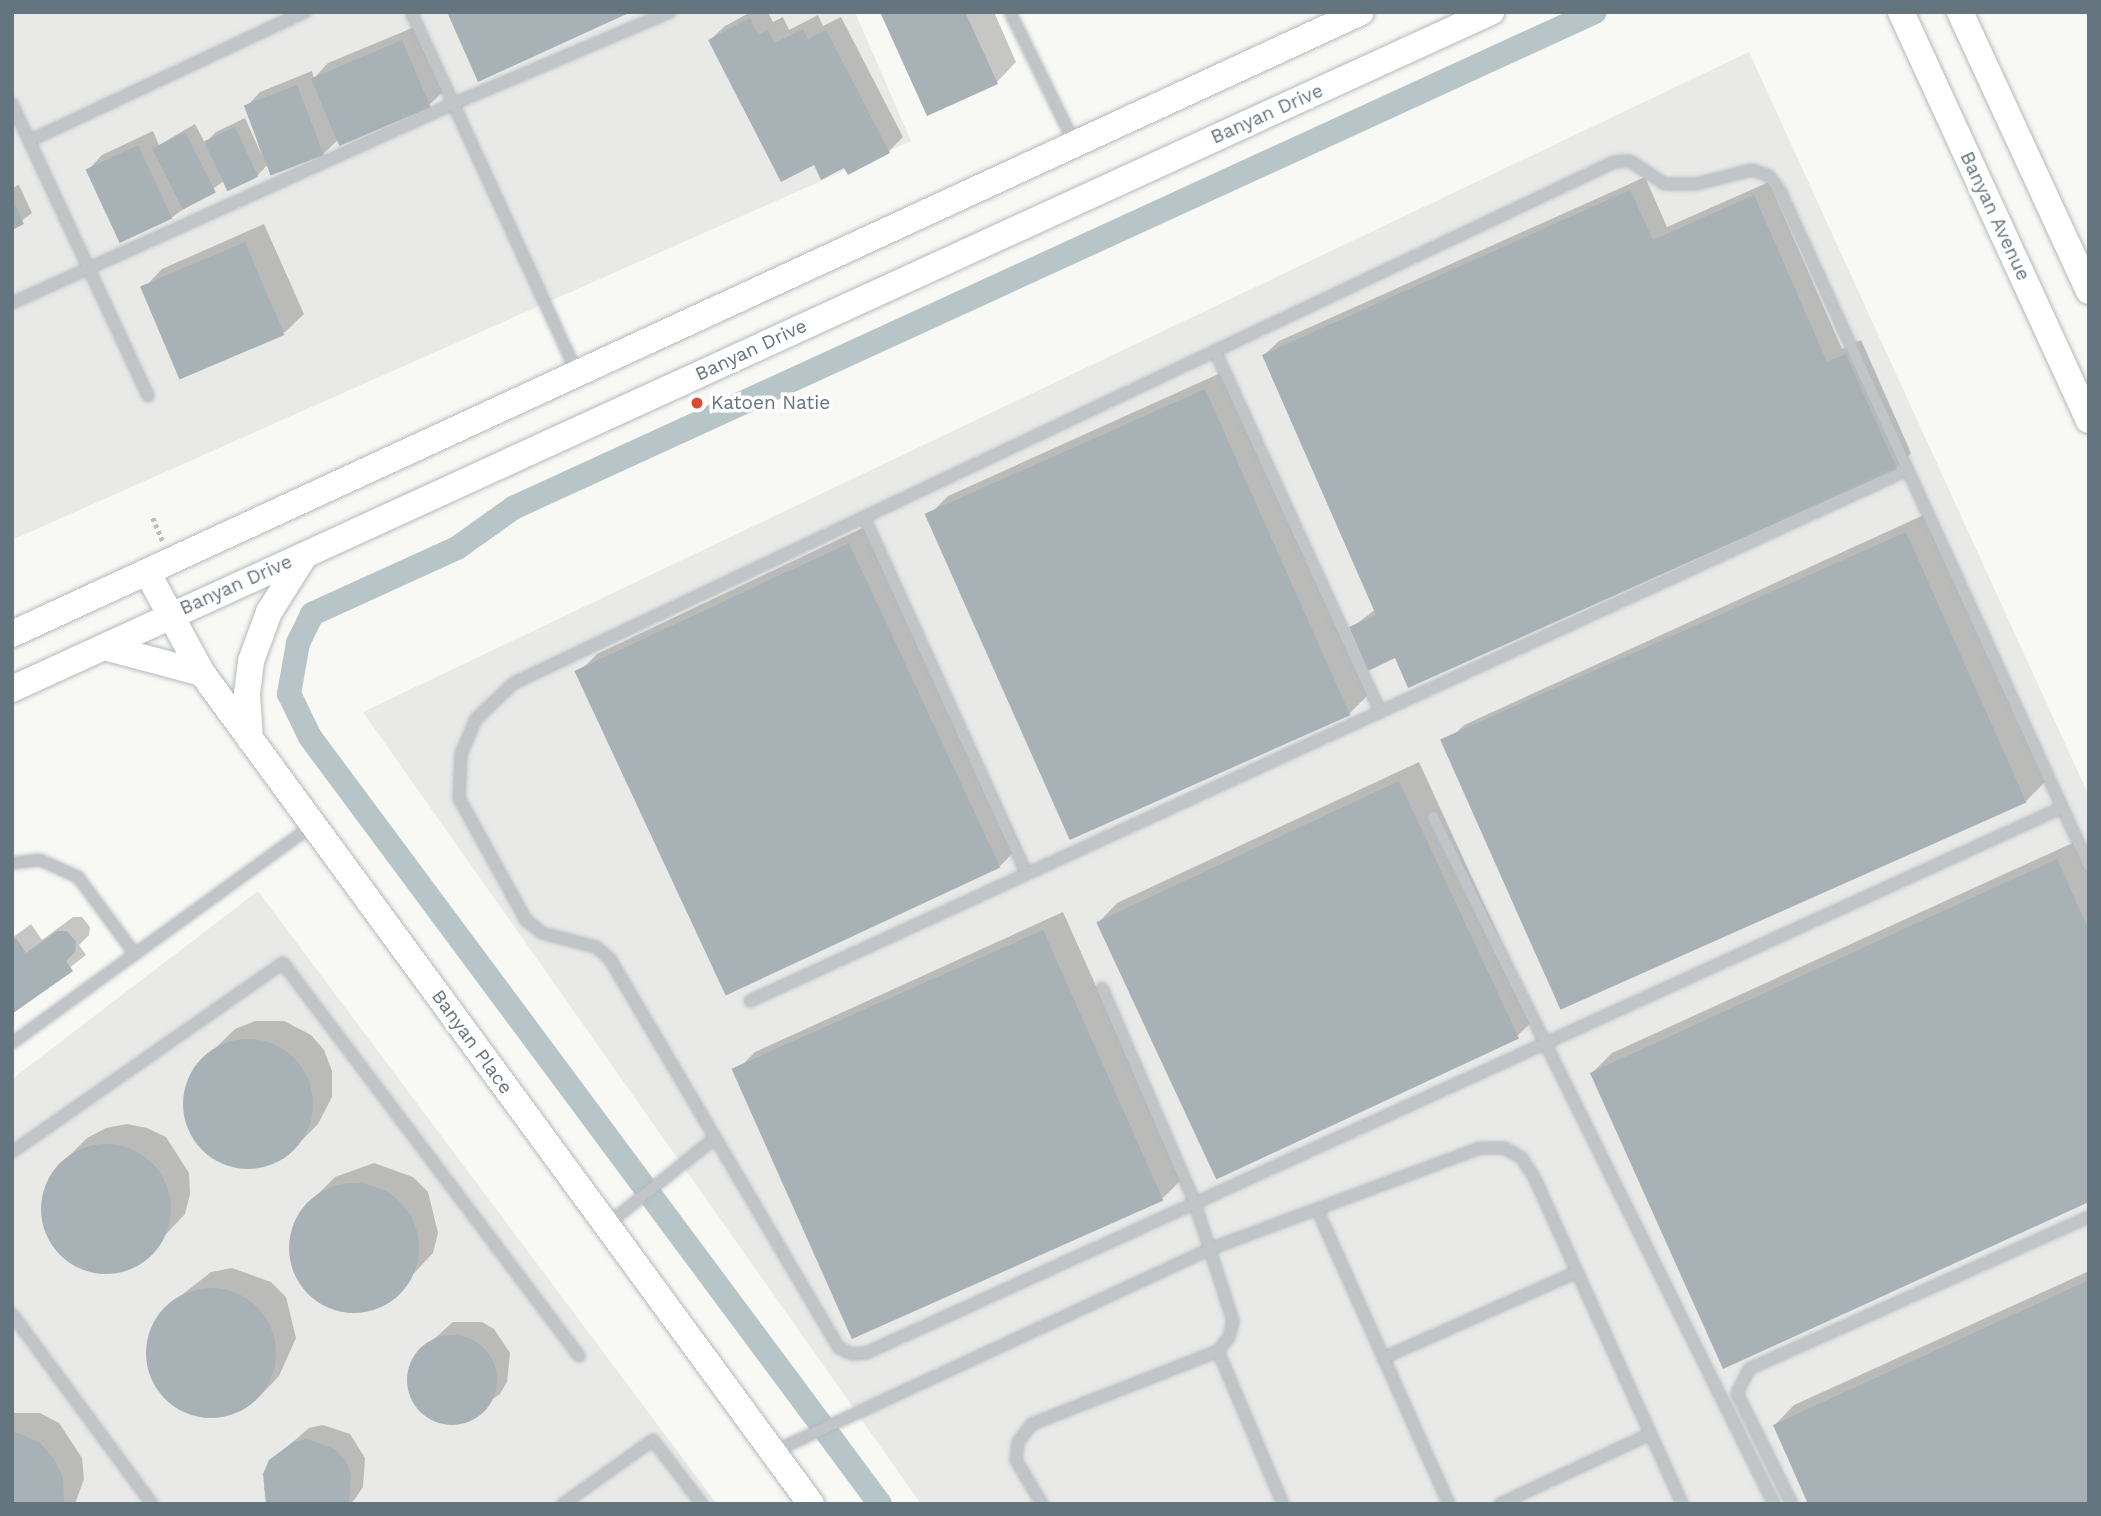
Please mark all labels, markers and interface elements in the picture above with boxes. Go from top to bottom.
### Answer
street label: Banyan Drive [1207,79,1327,149]
street label: Banyan Avenue [1955,148,2035,284]
street label: Banyan Drive [692,314,810,386]
place label: Katoen Natie [711,392,830,414]
marker: Katoen Natie [689,395,705,411]
street label: Banyan Drive [176,550,296,620]
street label: Banyan Place [427,986,517,1098]

